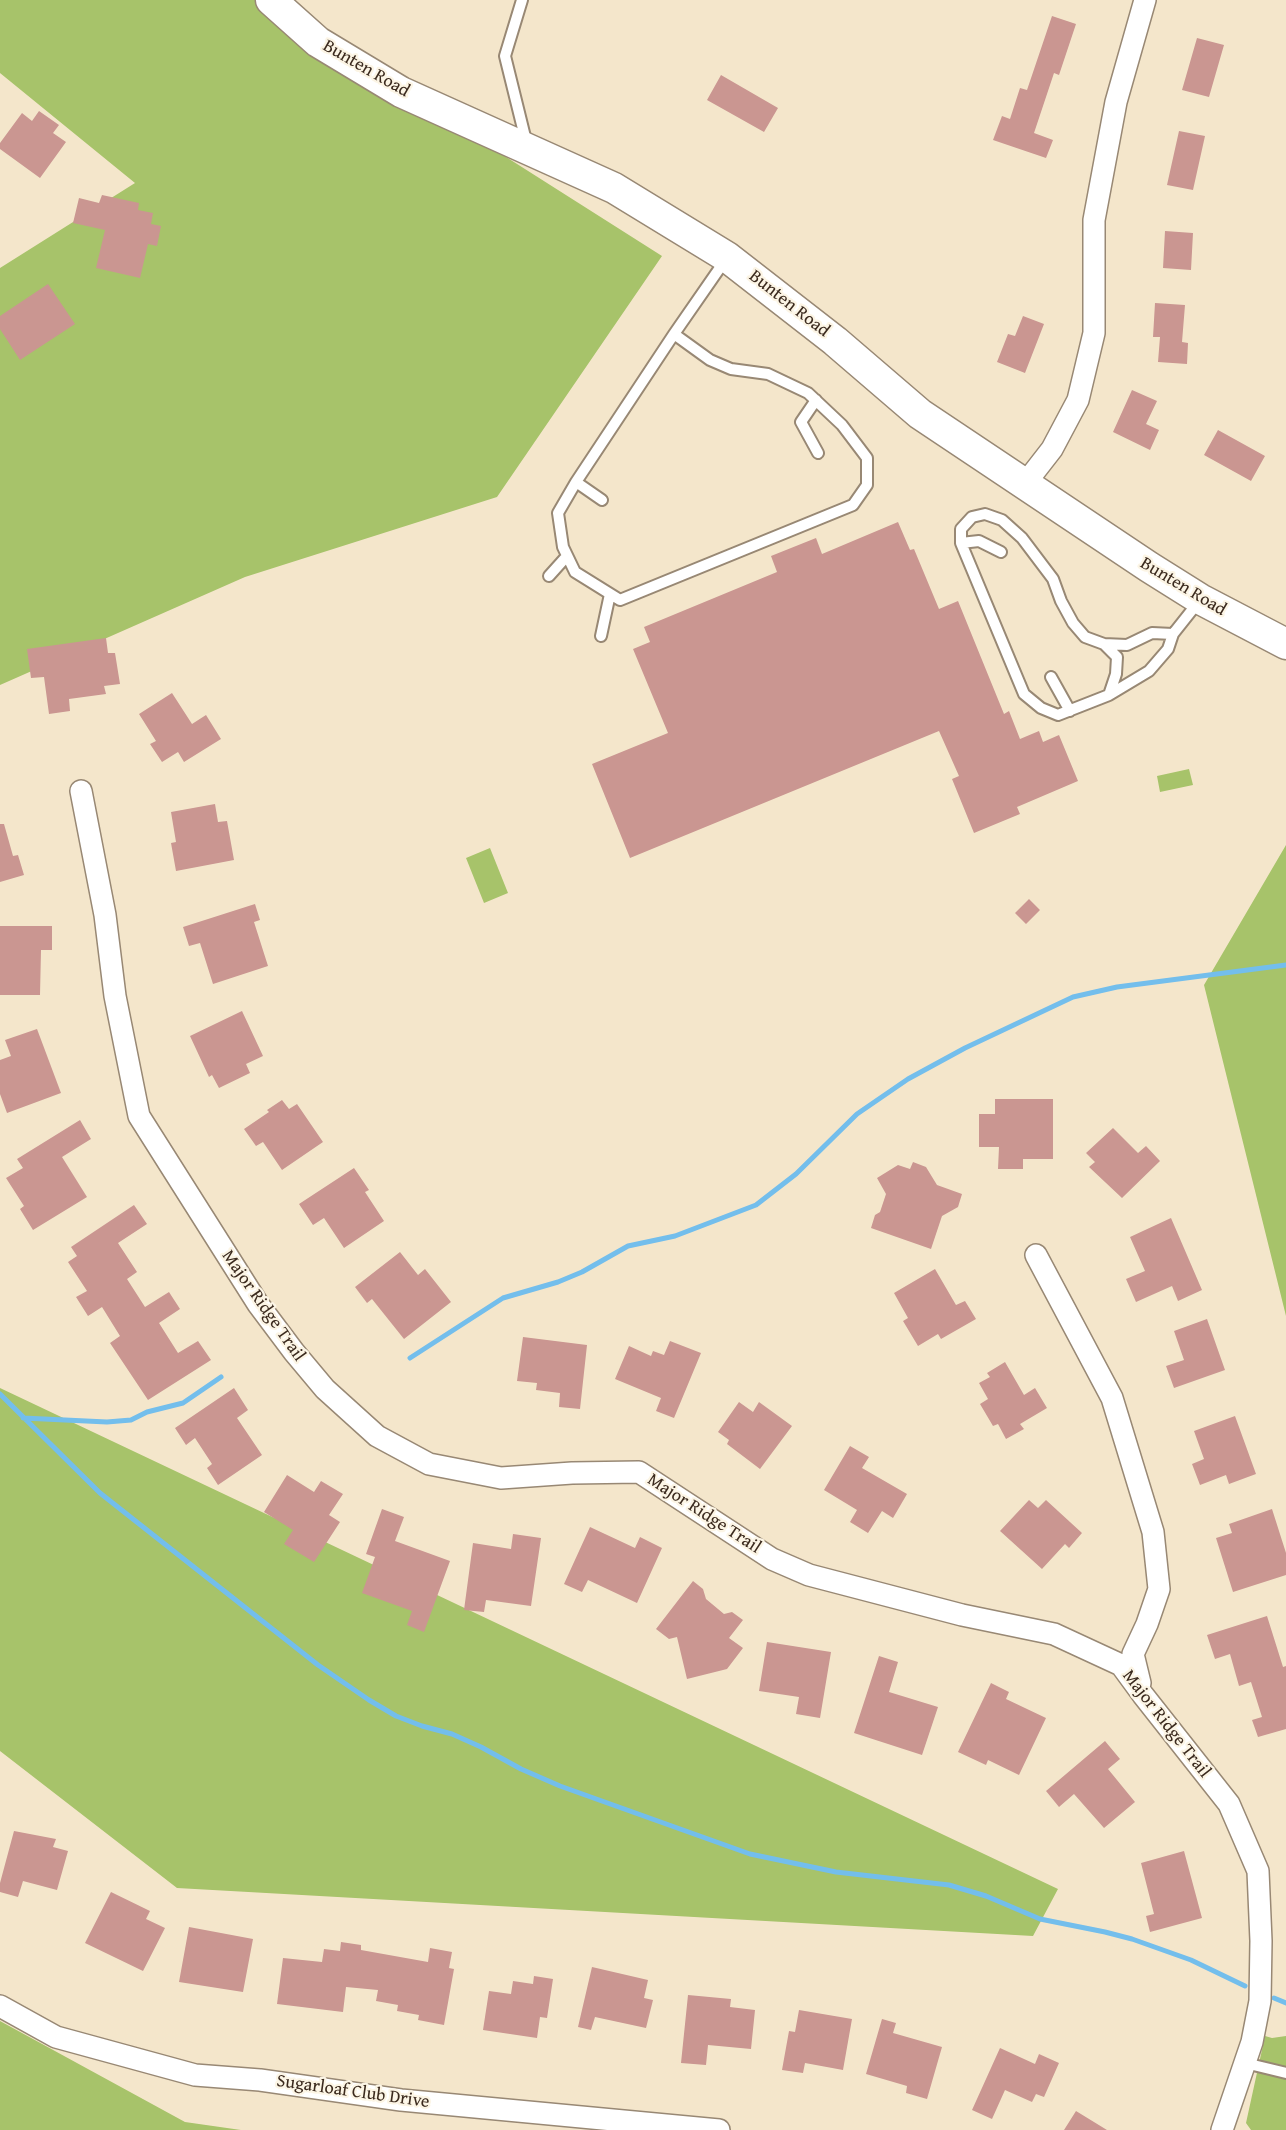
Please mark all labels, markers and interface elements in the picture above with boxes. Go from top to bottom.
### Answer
street label: Bunten Road [319,36,413,102]
street label: Bunten Road [744,266,834,342]
street label: Bunten Road [1136,553,1230,621]
street label: Major Ridge Trail [217,1246,309,1366]
street label: Major Ridge Trail [643,1469,765,1559]
street label: Major Ridge Trail [1117,1666,1215,1782]
street label: Sugarloaf Club Drive [275,2071,431,2113]

